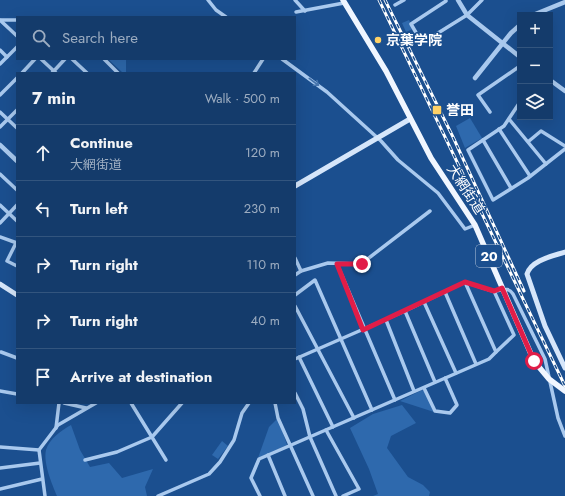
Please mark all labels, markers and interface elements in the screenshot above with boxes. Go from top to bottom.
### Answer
map controls [517,12,553,120]
button: + [517,12,553,48]
search box [16,16,296,60]
icon: search [30,27,52,49]
text: Search here [62,27,138,49]
place label: 京葉学院 [386,30,442,50]
marker: 京葉学院 [373,35,383,45]
button: − [517,48,553,84]
one-way arrow [308,78,319,86]
button: layers [517,84,553,120]
text: 7 min [32,86,76,110]
text: Walk · 500 m [205,89,280,108]
place label: 誉田 [446,100,474,120]
marker: 誉田 [431,104,443,116]
text: Continue [70,132,133,154]
icon: ahead [32,142,54,164]
text: 120 m [245,143,280,162]
text: 大網街道 [70,155,122,174]
street label: 大網街道 [442,160,490,218]
icon: left [32,198,54,220]
text: Turn left [70,198,128,220]
text: 230 m [244,199,280,218]
road number: 20 [476,245,502,267]
icon: right [32,254,54,276]
text: Turn right [70,254,138,276]
text: 110 m [246,255,280,274]
route end [353,255,371,273]
icon: right [32,310,54,332]
text: Turn right [70,310,138,332]
text: 40 m [251,311,280,330]
route start [525,352,543,370]
icon: arrive [32,366,54,388]
text: Arrive at destination [70,366,212,388]

